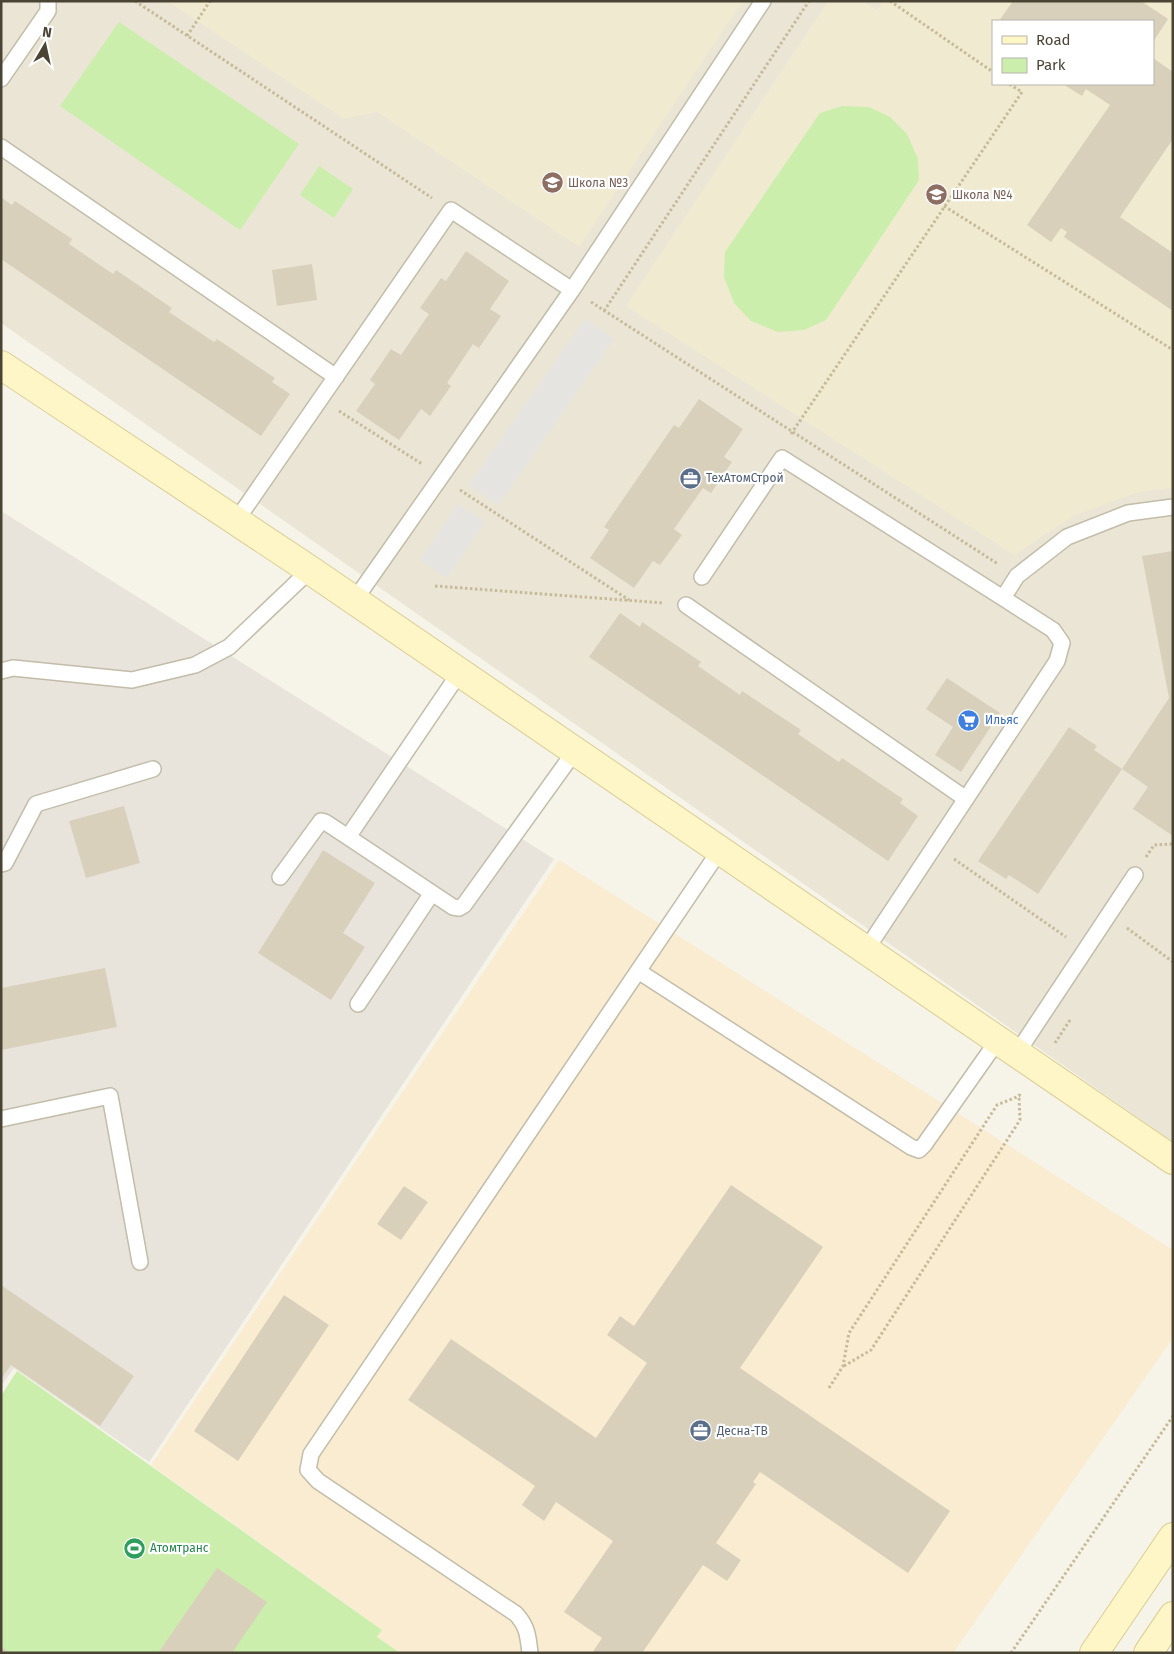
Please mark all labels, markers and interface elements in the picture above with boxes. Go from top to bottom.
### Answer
north arrow [20,20,70,70]
legend [992,20,1154,85]
text: N [41,24,53,42]
text: Road [1036,31,1071,49]
text: Park [1036,56,1066,74]
school or university icon: Школа №3 [540,171,564,195]
place label: Школа №3 [568,176,628,190]
school or university icon: Школа №4 [924,183,948,207]
place label: Школа №4 [952,188,1013,202]
office icon: ТехАтомСтрой [678,466,702,490]
place label: ТехАтомСтрой [706,471,784,485]
supermarket icon: Ильяс [957,708,981,732]
place label: Ильяс [985,713,1019,727]
office icon: Десна-ТВ [689,1419,713,1443]
place label: Десна-ТВ [716,1424,768,1438]
sports icon: Атомтранс [122,1536,146,1560]
place label: Атомтранс [150,1541,209,1555]

